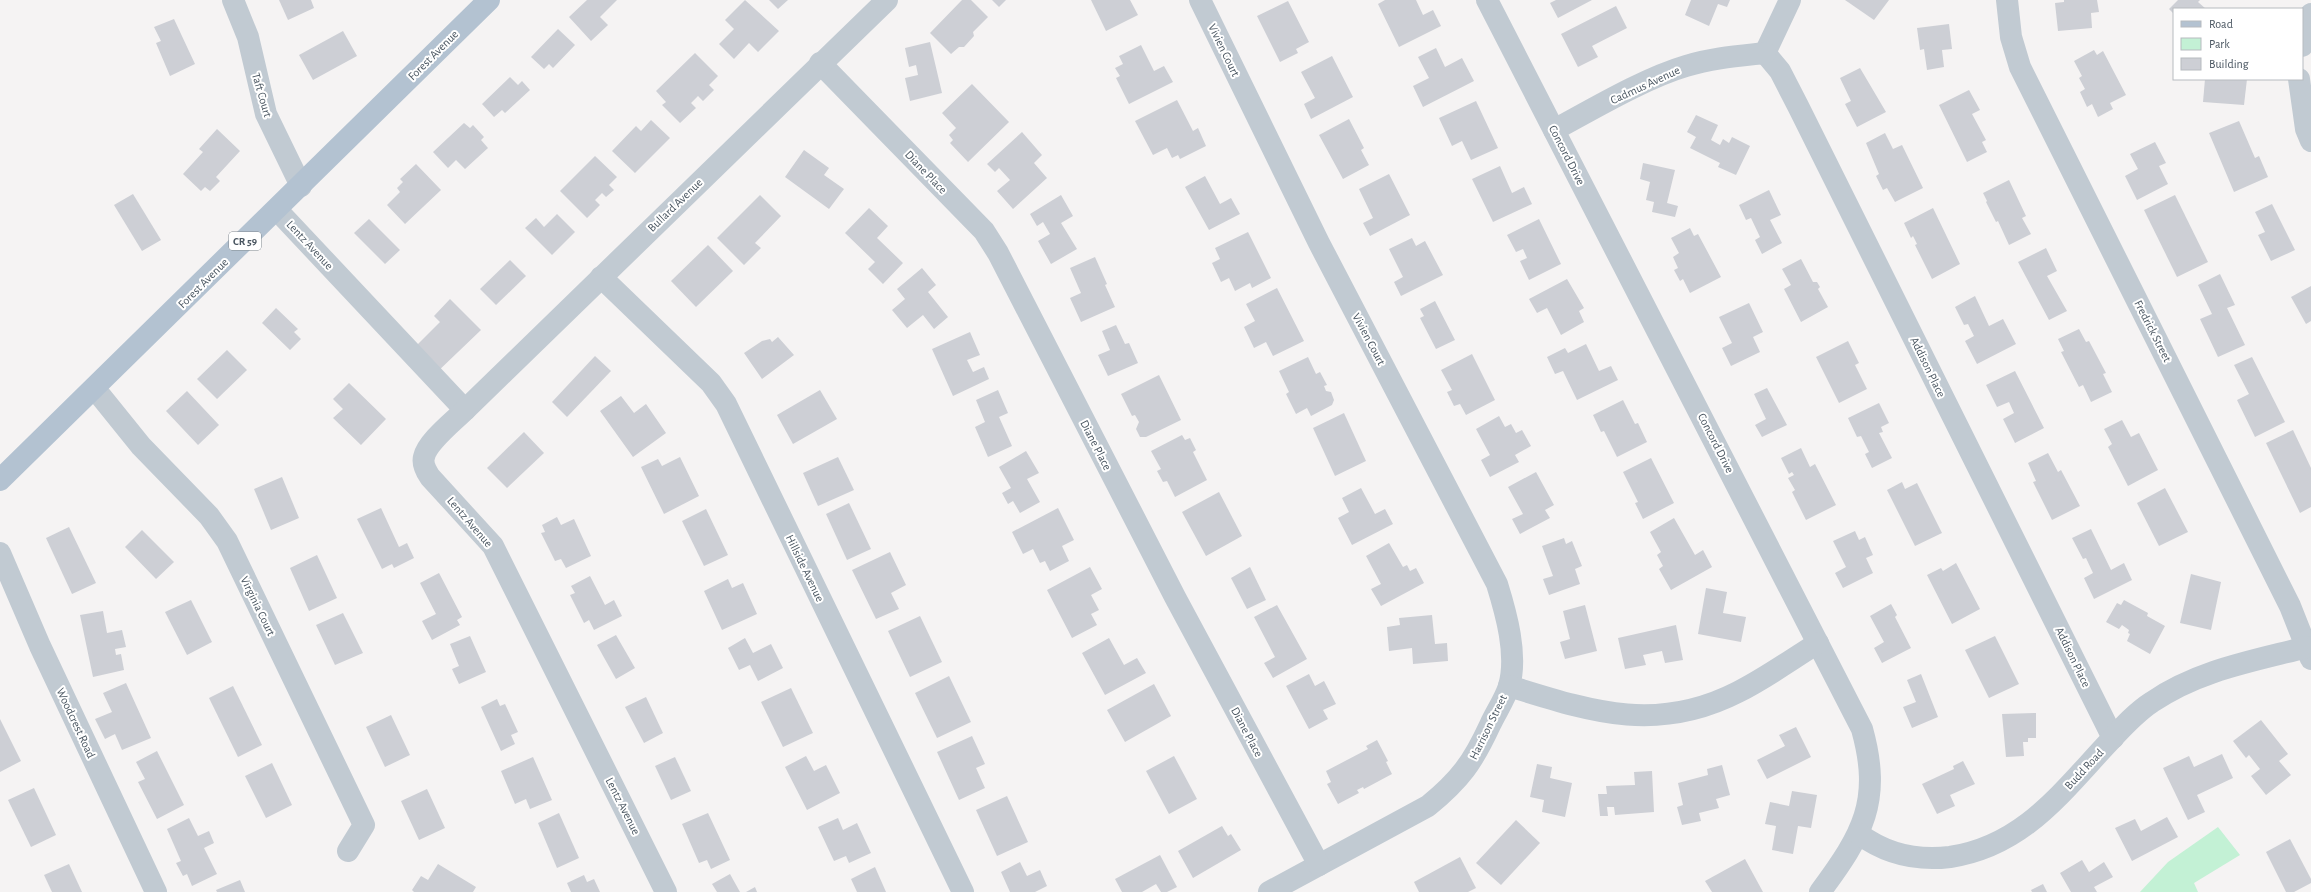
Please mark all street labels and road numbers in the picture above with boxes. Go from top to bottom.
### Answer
street label: Vivien Court [1206,22,1242,78]
street label: Forest Avenue [406,28,460,82]
street label: Cadmus Avenue [1608,64,1682,106]
street label: Taft Court [250,71,274,119]
street label: Concord Drive [1547,123,1587,187]
street label: Diane Place [903,148,949,196]
street label: Bullard Avenue [645,176,705,234]
street label: Lentz Avenue [284,218,336,272]
road number: CR 59 [229,232,261,250]
street label: Forest Avenue [176,256,230,310]
street label: Fredrick Street [2132,298,2174,364]
street label: Vivien Court [1350,311,1388,367]
street label: Addison Place [1908,335,1948,399]
street label: Concord Drive [1696,411,1736,475]
street label: Diane Place [1078,418,1114,472]
street label: Lentz Avenue [445,495,495,549]
street label: Hillside Avenue [784,533,826,603]
street label: Virginia Court [238,574,278,638]
street label: Addison Place [2053,625,2093,689]
street label: Woodcrest Road [54,686,98,760]
street label: Harrison Street [1467,692,1509,761]
street label: Diane Place [1229,705,1265,759]
street label: Budd Road [2062,746,2106,792]
street label: Lentz Avenue [604,776,642,836]

